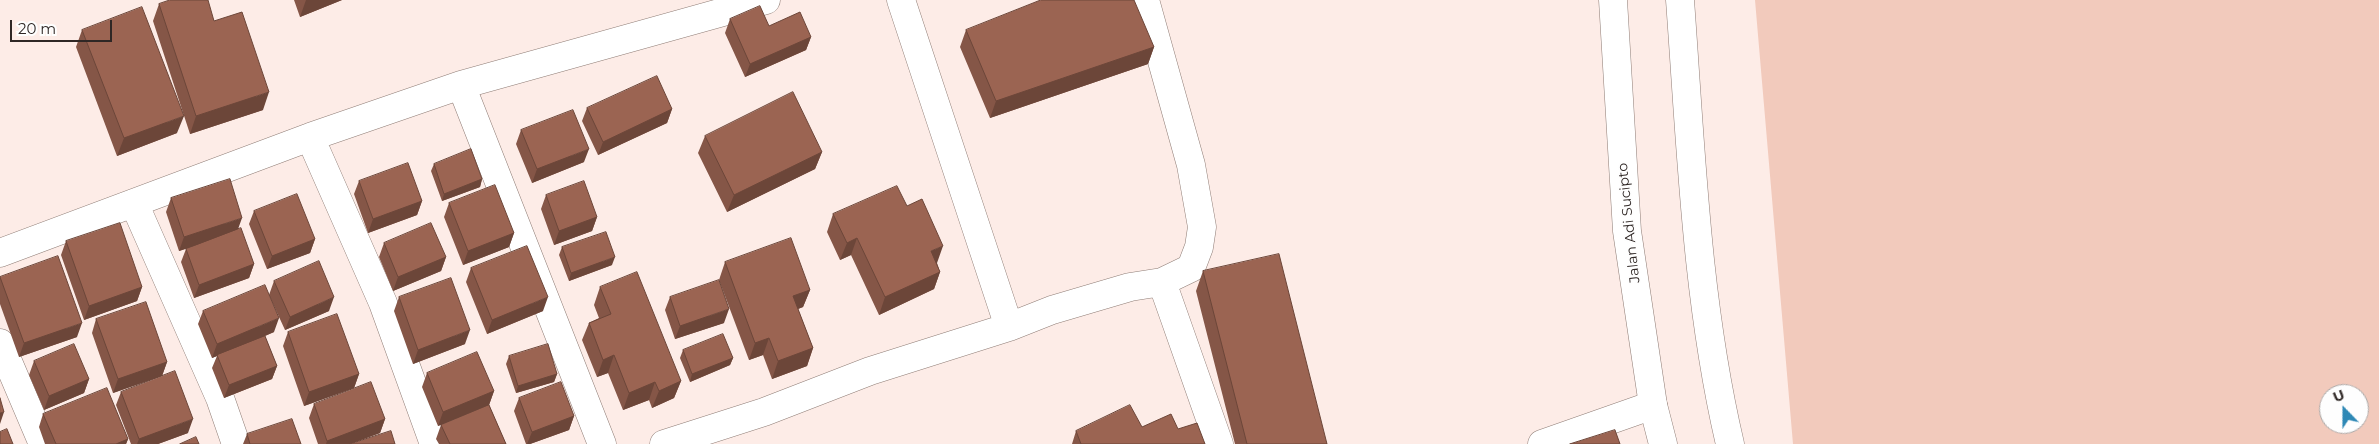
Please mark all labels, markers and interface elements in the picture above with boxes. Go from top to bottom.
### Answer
scale bar [12,10,115,42]
text: 20 m [18,19,56,38]
street label: Jalan Adi Sucipto [1614,162,1644,284]
north arrow [2319,384,2369,434]
text: U [2330,386,2347,406]

